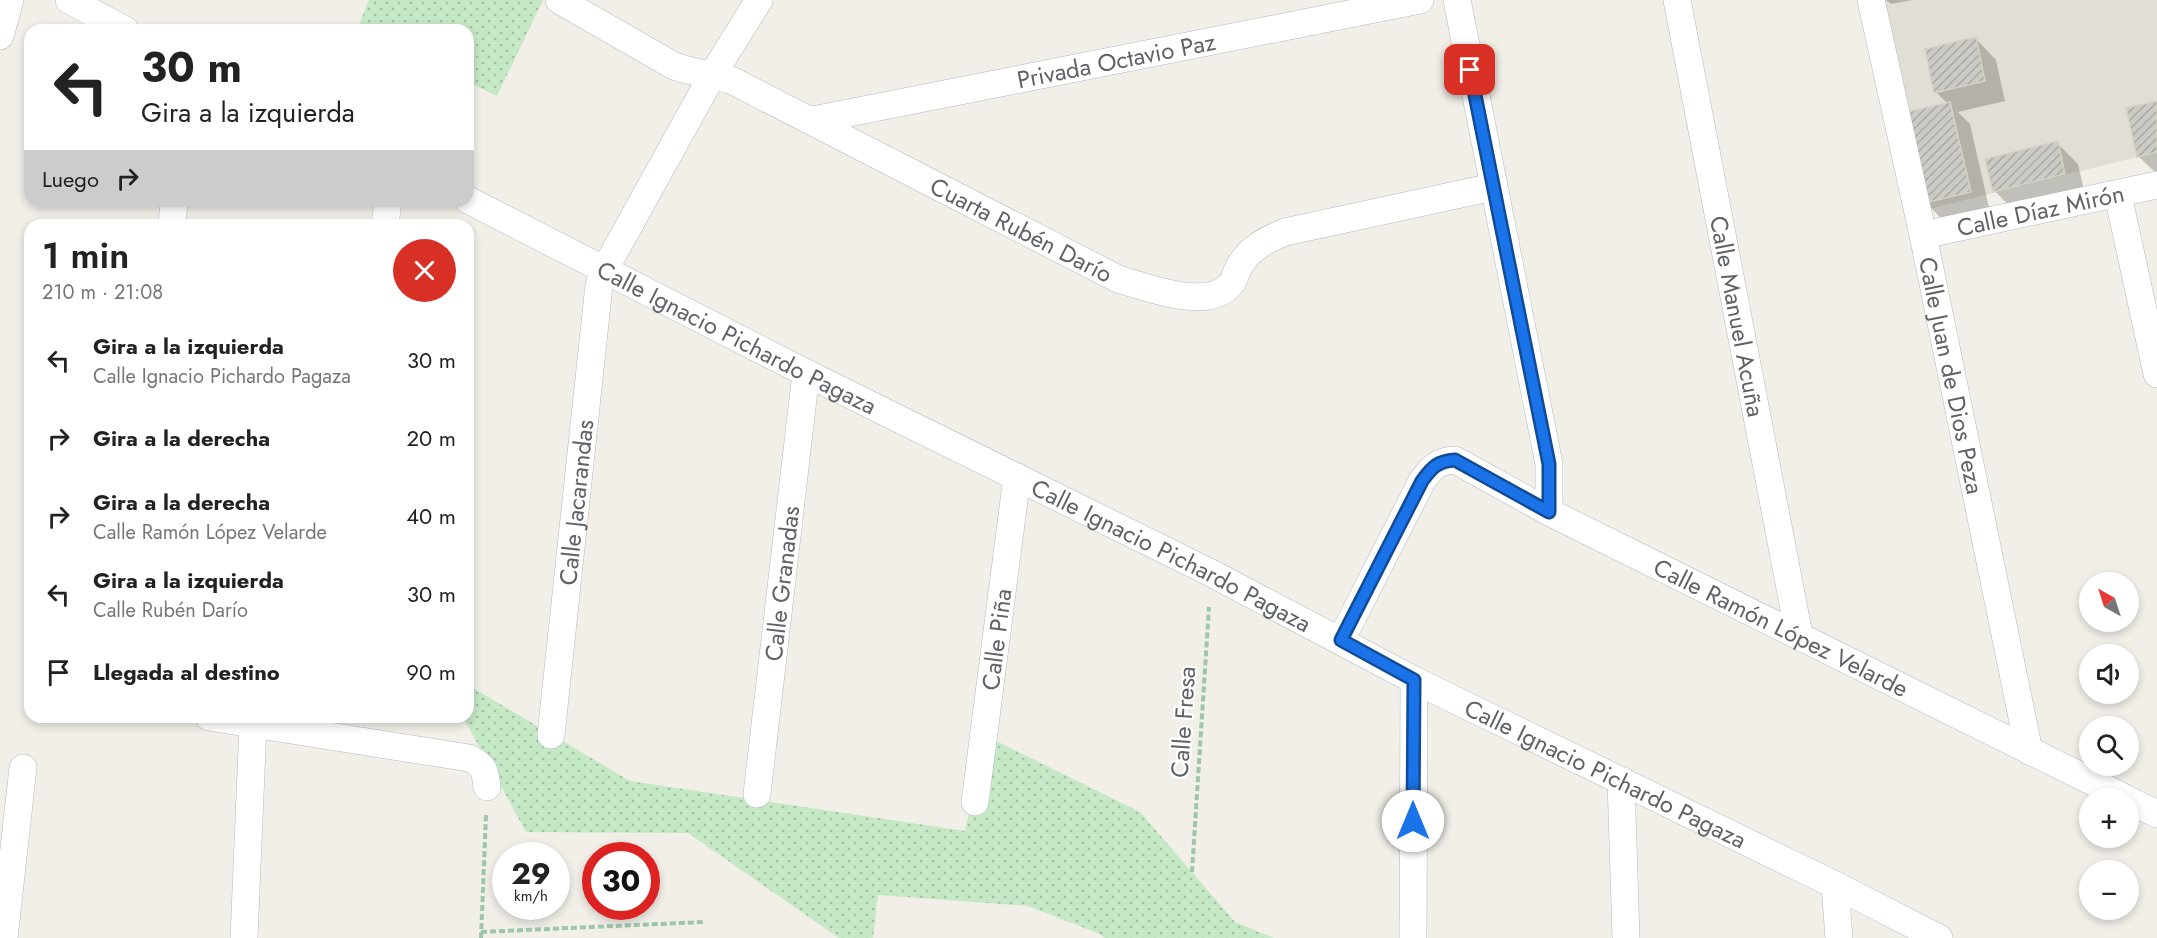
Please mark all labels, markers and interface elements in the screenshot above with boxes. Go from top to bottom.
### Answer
street label: Privada Octavio Paz [1014,23,1218,97]
text: 30 m [141,37,242,98]
pin [1444,44,1495,95]
icon: left [42,48,120,126]
icon: arrive [1453,53,1486,86]
text: Gira a la izquierda [141,93,355,132]
icon: right [111,162,144,195]
text: Luego [42,163,99,195]
street label: Cuarta Rubén Darío [924,168,1119,291]
street label: Calle Díaz Mirón [1953,175,2127,245]
street label: Calle Manuel Acuña [1701,213,1774,420]
text: 1 min [42,229,129,281]
button: close [393,239,456,302]
street label: Calle Ignacio Pichardo Pagaza [591,252,883,423]
street label: Calle Juan de Dios Peza [1910,254,1993,497]
text: 210 m · 21:08 [42,278,163,307]
text: Gira a la izquierda [93,330,284,362]
icon: left [42,344,75,377]
text: 30 m [407,344,456,376]
text: Calle Ignacio Pichardo Pagaza [93,362,351,391]
street label: Calle Jacarandas [550,418,602,587]
icon: right [42,422,75,455]
text: Gira a la derecha [93,422,270,454]
text: 20 m [407,422,456,454]
street label: Calle Ignacio Pichardo Pagaza [1026,470,1318,640]
text: Gira a la derecha [93,486,270,518]
icon: right [42,500,75,533]
text: 40 m [406,500,456,532]
street label: Calle Granadas [755,504,808,663]
text: Calle Ramón López Velarde [93,518,327,547]
street label: Calle Ramón López Velarde [1648,549,1915,705]
text: Gira a la izquierda [93,564,284,596]
north arrow [2079,572,2139,632]
map controls [2079,572,2139,920]
icon: left [42,578,75,611]
text: 30 m [407,578,456,610]
street label: Calle Piña [972,586,1020,692]
text: Calle Rubén Darío [93,596,248,625]
button: sound [2079,644,2139,704]
icon: arrive [42,656,75,689]
text: Llegada al destino [93,656,280,688]
text: 90 m [406,656,456,688]
street label: Calle Fresa [1162,665,1204,779]
street label: Calle Ignacio Pichardo Pagaza [1459,690,1752,857]
button: search [2079,716,2139,776]
button: + [2079,788,2139,848]
position arrow [1381,789,1445,853]
speed limit sign: 30 [582,842,660,920]
text: 29 [511,852,551,895]
button: − [2079,860,2139,920]
text: km/h [514,885,548,907]

